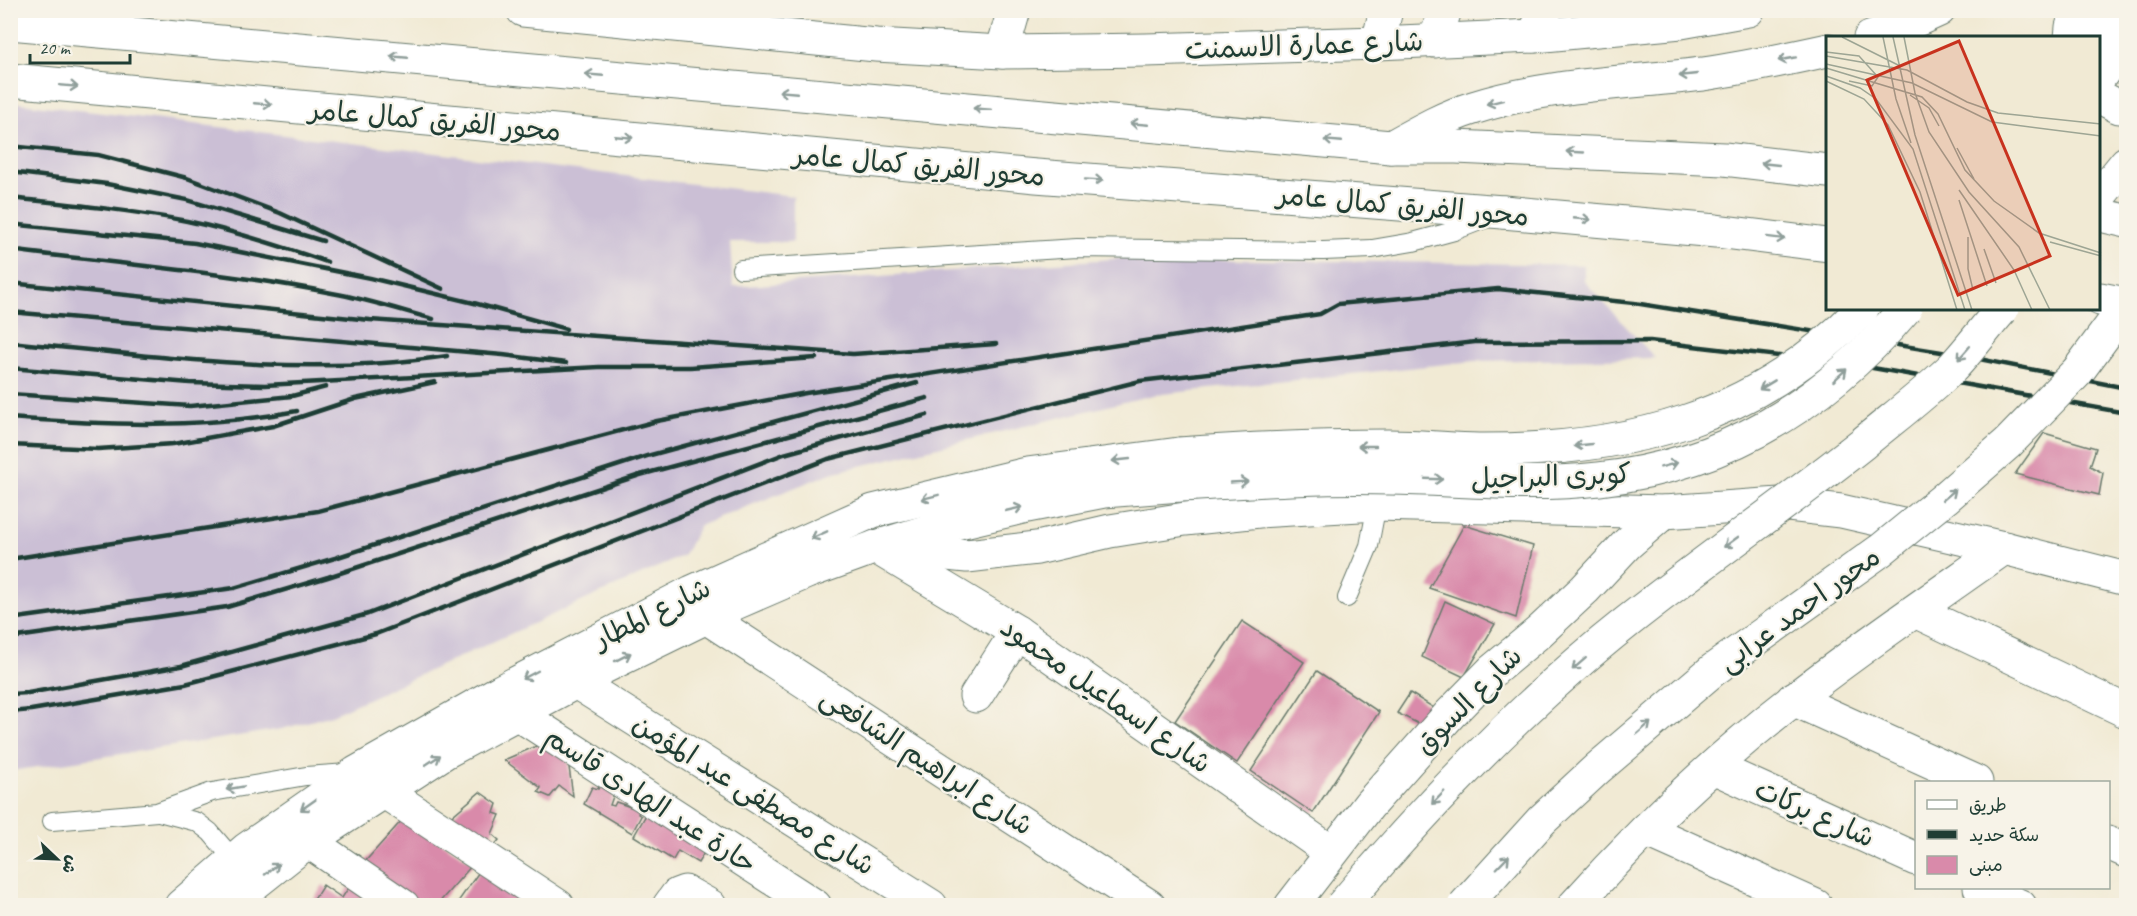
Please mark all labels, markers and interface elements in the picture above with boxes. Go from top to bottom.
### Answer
street label: شارع عمارة الاسمنت [1184,23,1424,69]
scale bar [30,27,130,65]
inset map [1826,36,2101,310]
text: 20 m [39,37,72,59]
one-way arrow [390,52,410,63]
one-way arrow [1778,54,1798,65]
one-way arrow [584,69,604,80]
one-way arrow [1679,70,1699,81]
one-way arrow [58,81,78,92]
one-way arrow [778,86,798,97]
street label: محور الفريق كمال عامر [306,91,562,148]
one-way arrow [1486,97,1505,109]
one-way arrow [252,99,272,110]
one-way arrow [973,103,993,114]
one-way arrow [1129,118,1149,129]
one-way arrow [614,132,634,143]
one-way arrow [1323,135,1343,146]
street label: محور الفريق كمال عامر [790,136,1046,193]
one-way arrow [1566,146,1586,157]
one-way arrow [1760,158,1780,169]
one-way arrow [1084,175,1103,186]
street label: محور الفريق كمال عامر [1274,176,1530,233]
one-way arrow [1572,214,1592,225]
one-way arrow [1766,233,1786,244]
one-way arrow [1957,345,1971,360]
one-way arrow [1832,369,1847,383]
one-way arrow [1759,379,1776,391]
one-way arrow [1358,440,1378,452]
one-way arrow [1574,440,1594,451]
one-way arrow [1112,455,1131,466]
street label: كوبرى البراجيل [1470,456,1632,497]
one-way arrow [1659,459,1678,471]
one-way arrow [1423,474,1443,485]
one-way arrow [1228,476,1248,487]
one-way arrow [1941,488,1956,502]
one-way arrow [921,491,940,503]
one-way arrow [1004,503,1023,515]
one-way arrow [811,530,829,542]
one-way arrow [1724,536,1740,548]
street label: محور احمد عرابى [1711,538,1887,680]
street label: شارع المطار [586,570,717,659]
street label: شارع اسماعيل محمود [993,609,1218,782]
street label: شارع السوق [1407,639,1531,763]
one-way arrow [614,651,632,663]
one-way arrow [1572,657,1587,671]
one-way arrow [522,670,540,681]
street label: شارع ابراهيم الشافعى [812,679,1040,846]
street label: شارع مصطفى عبد المؤمن [625,705,882,885]
street label: حارة عبد الهادى قاسم [537,719,763,885]
one-way arrow [1636,721,1651,735]
one-way arrow [424,754,441,766]
street label: شارع بركات [1749,771,1880,857]
legend [1915,781,2110,889]
one-way arrow [226,783,246,794]
one-way arrow [1431,791,1445,806]
text: طريق [1969,794,2007,816]
one-way arrow [300,800,317,812]
text: سكة حديد [1969,824,2039,846]
north arrow [27,829,87,889]
text: ش [57,852,83,876]
one-way arrow [1495,854,1510,869]
text: مبنى [1969,854,2003,876]
one-way arrow [264,862,280,875]

